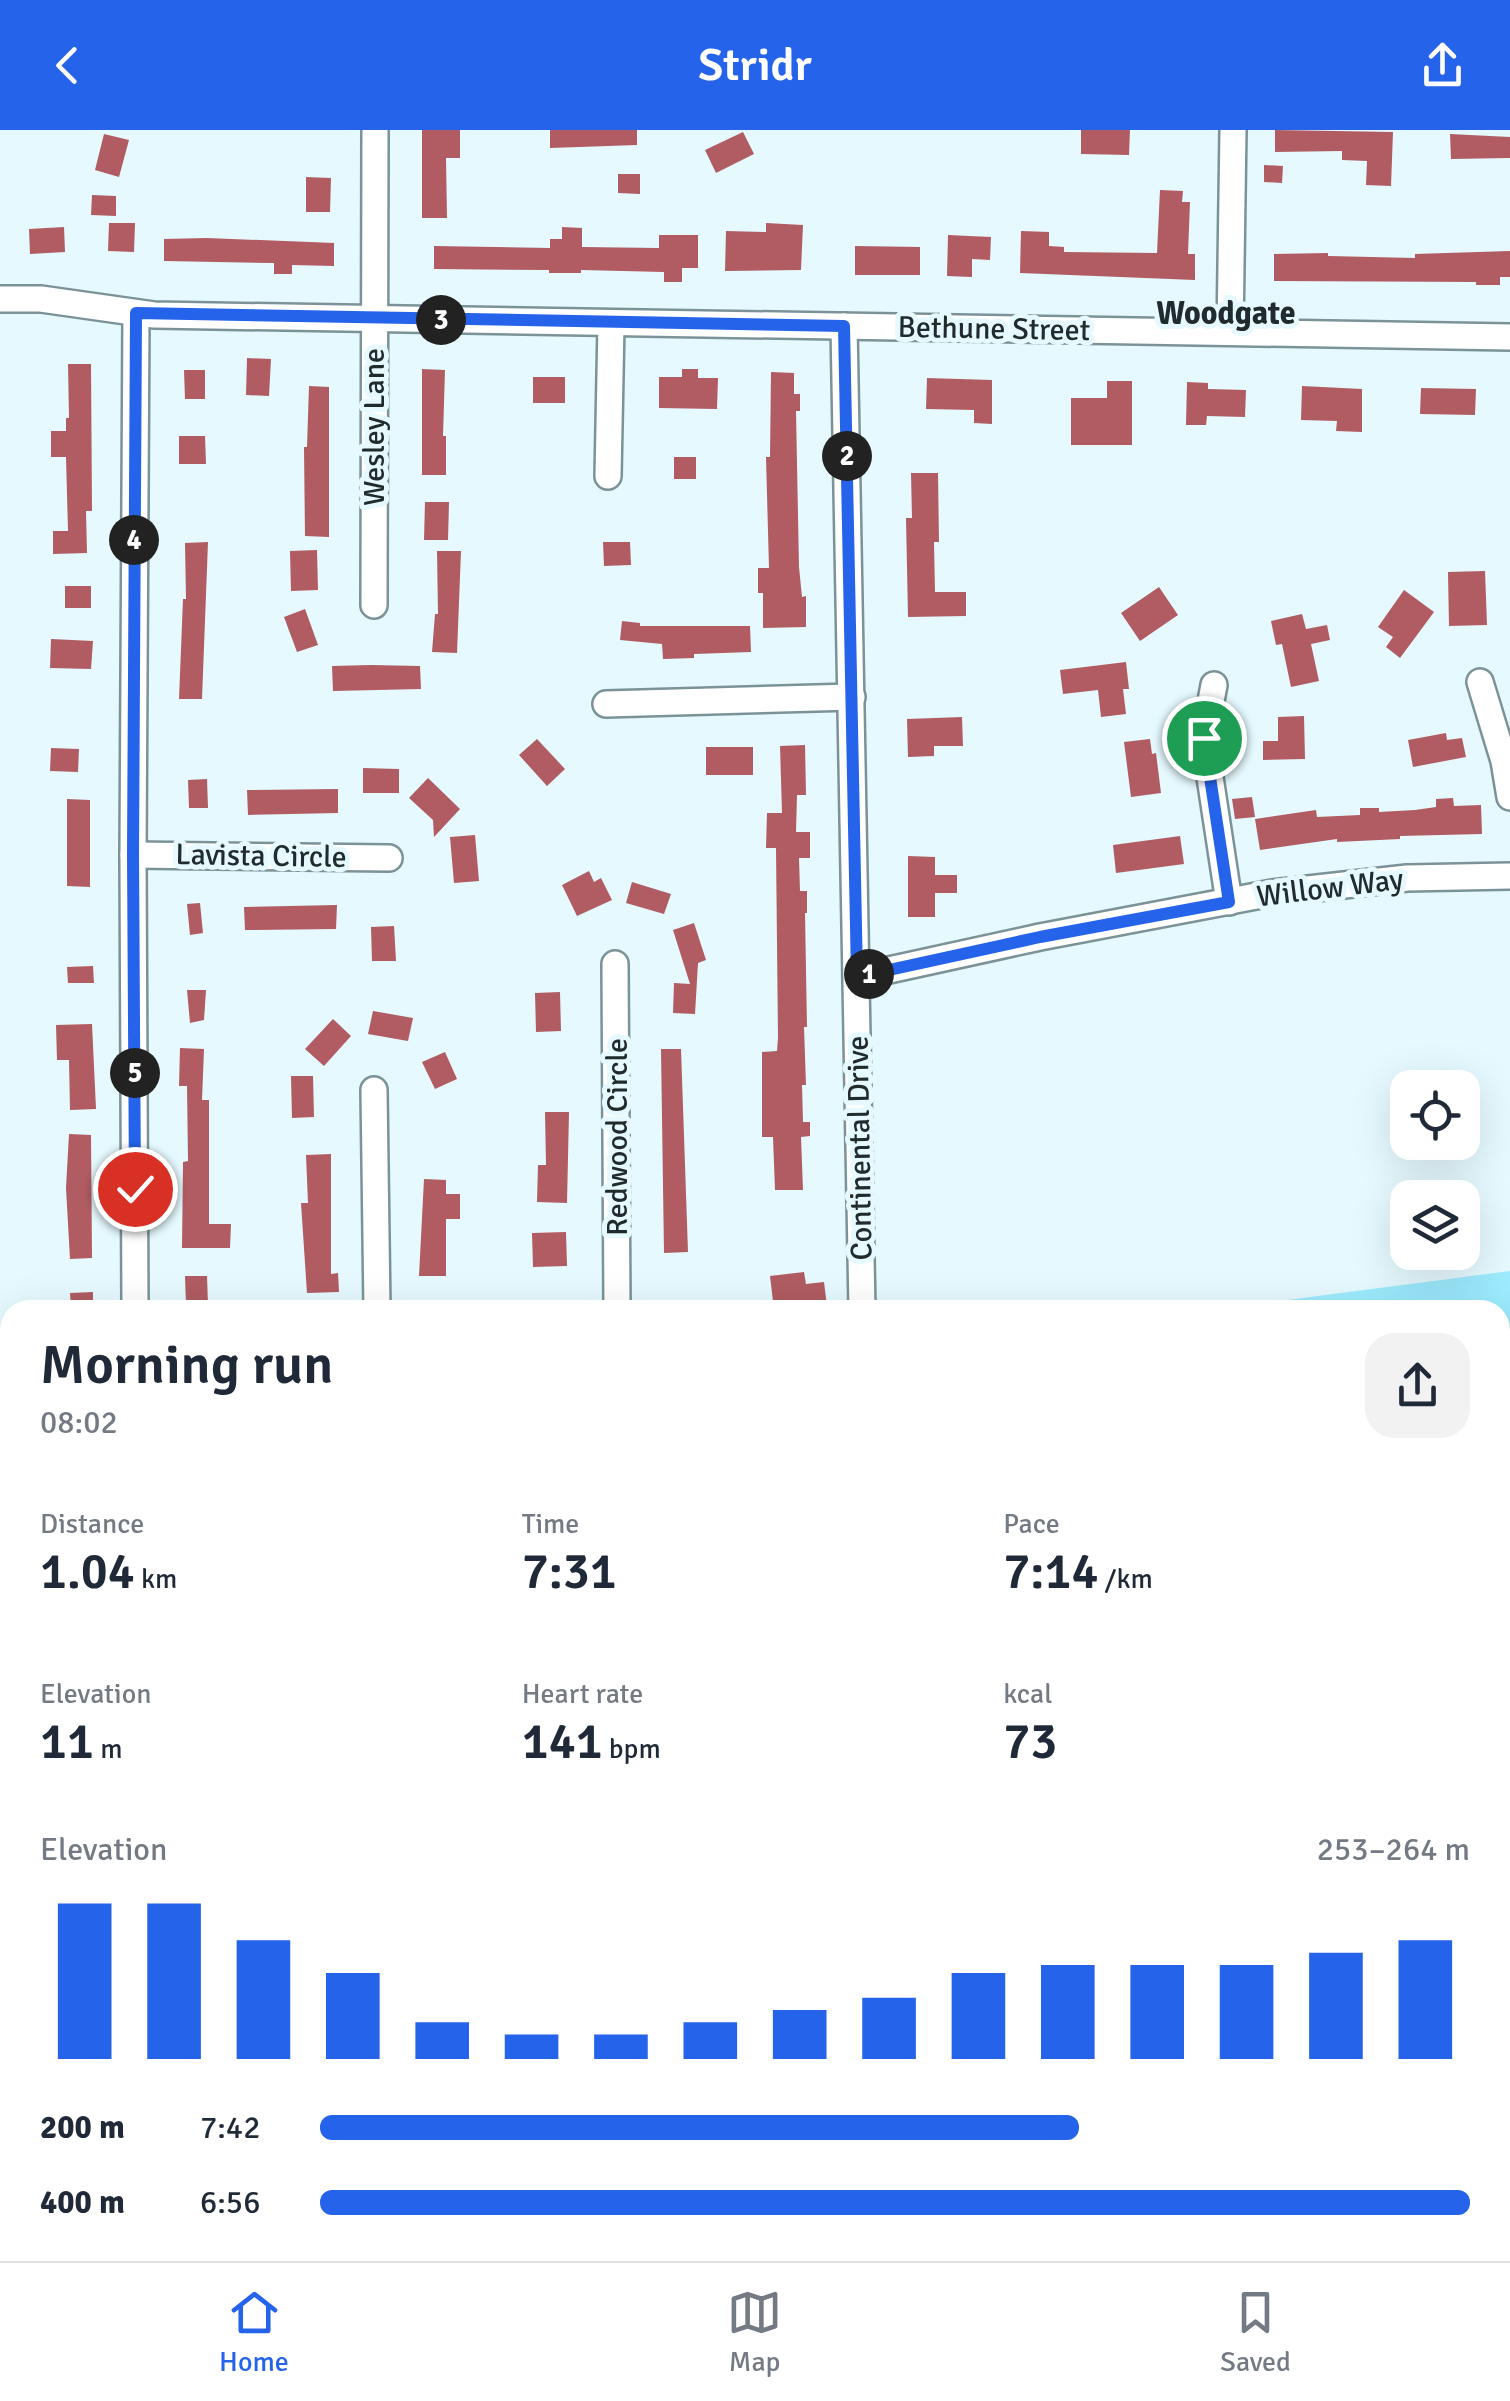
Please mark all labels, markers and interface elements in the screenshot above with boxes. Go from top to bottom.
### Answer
icon: back [40,38,95,93]
text: Stridr [698,38,812,93]
icon: share [1415,38,1470,93]
district label: Woodgate [1156,294,1296,333]
pin: 3 [416,295,466,345]
text: 3 [433,303,449,337]
street label: Bethune Street [897,309,1091,349]
street label: Wesley Lane [356,348,393,506]
pin: 2 [822,431,872,481]
text: 2 [839,439,855,473]
pin: 4 [109,515,159,565]
text: 4 [126,523,142,557]
pin [1162,696,1247,781]
icon: arrive [1177,711,1232,766]
street label: Lavista Circle [175,836,347,876]
street label: Willow Way [1255,861,1405,915]
pin: 1 [844,949,894,999]
text: 1 [861,957,877,991]
street label: Continental Drive [840,1035,880,1261]
street label: Redwood Circle [599,1038,636,1236]
pin: 5 [110,1048,160,1098]
text: 5 [127,1056,143,1090]
map controls [1390,1070,1480,1270]
button: locate [1390,1070,1480,1160]
pin [93,1147,178,1232]
icon: check [108,1162,163,1217]
button: layers [1390,1180,1480,1270]
text: Morning run [40,1331,333,1399]
button: share [1365,1333,1470,1438]
text: 08:02 [40,1403,118,1442]
text: Distance [40,1507,144,1541]
text: Time [522,1507,579,1541]
text: Pace [1003,1507,1060,1541]
text: 1.04 [40,1541,135,1603]
text: 7:31 [522,1541,617,1603]
text: 7:14 [1003,1541,1098,1603]
text: km [135,1562,177,1596]
text: /km [1098,1562,1153,1596]
text: Elevation [40,1677,152,1711]
text: Heart rate [522,1677,643,1711]
text: kcal [1003,1677,1052,1711]
text: 11 [40,1711,94,1773]
text: 141 [522,1711,603,1773]
text: 73 [1003,1711,1057,1773]
text: m [94,1732,123,1766]
text: bpm [603,1732,661,1766]
text: Elevation [40,1830,167,1869]
text: 253–264 m [1317,1830,1470,1869]
text: 200 m [40,2108,125,2147]
text: 7:42 [200,2108,260,2147]
text: 400 m [40,2183,125,2222]
text: 6:56 [200,2183,260,2222]
tab: Home [219,2285,289,2379]
tab: Map [727,2285,782,2379]
tab: Saved [1220,2285,1291,2379]

